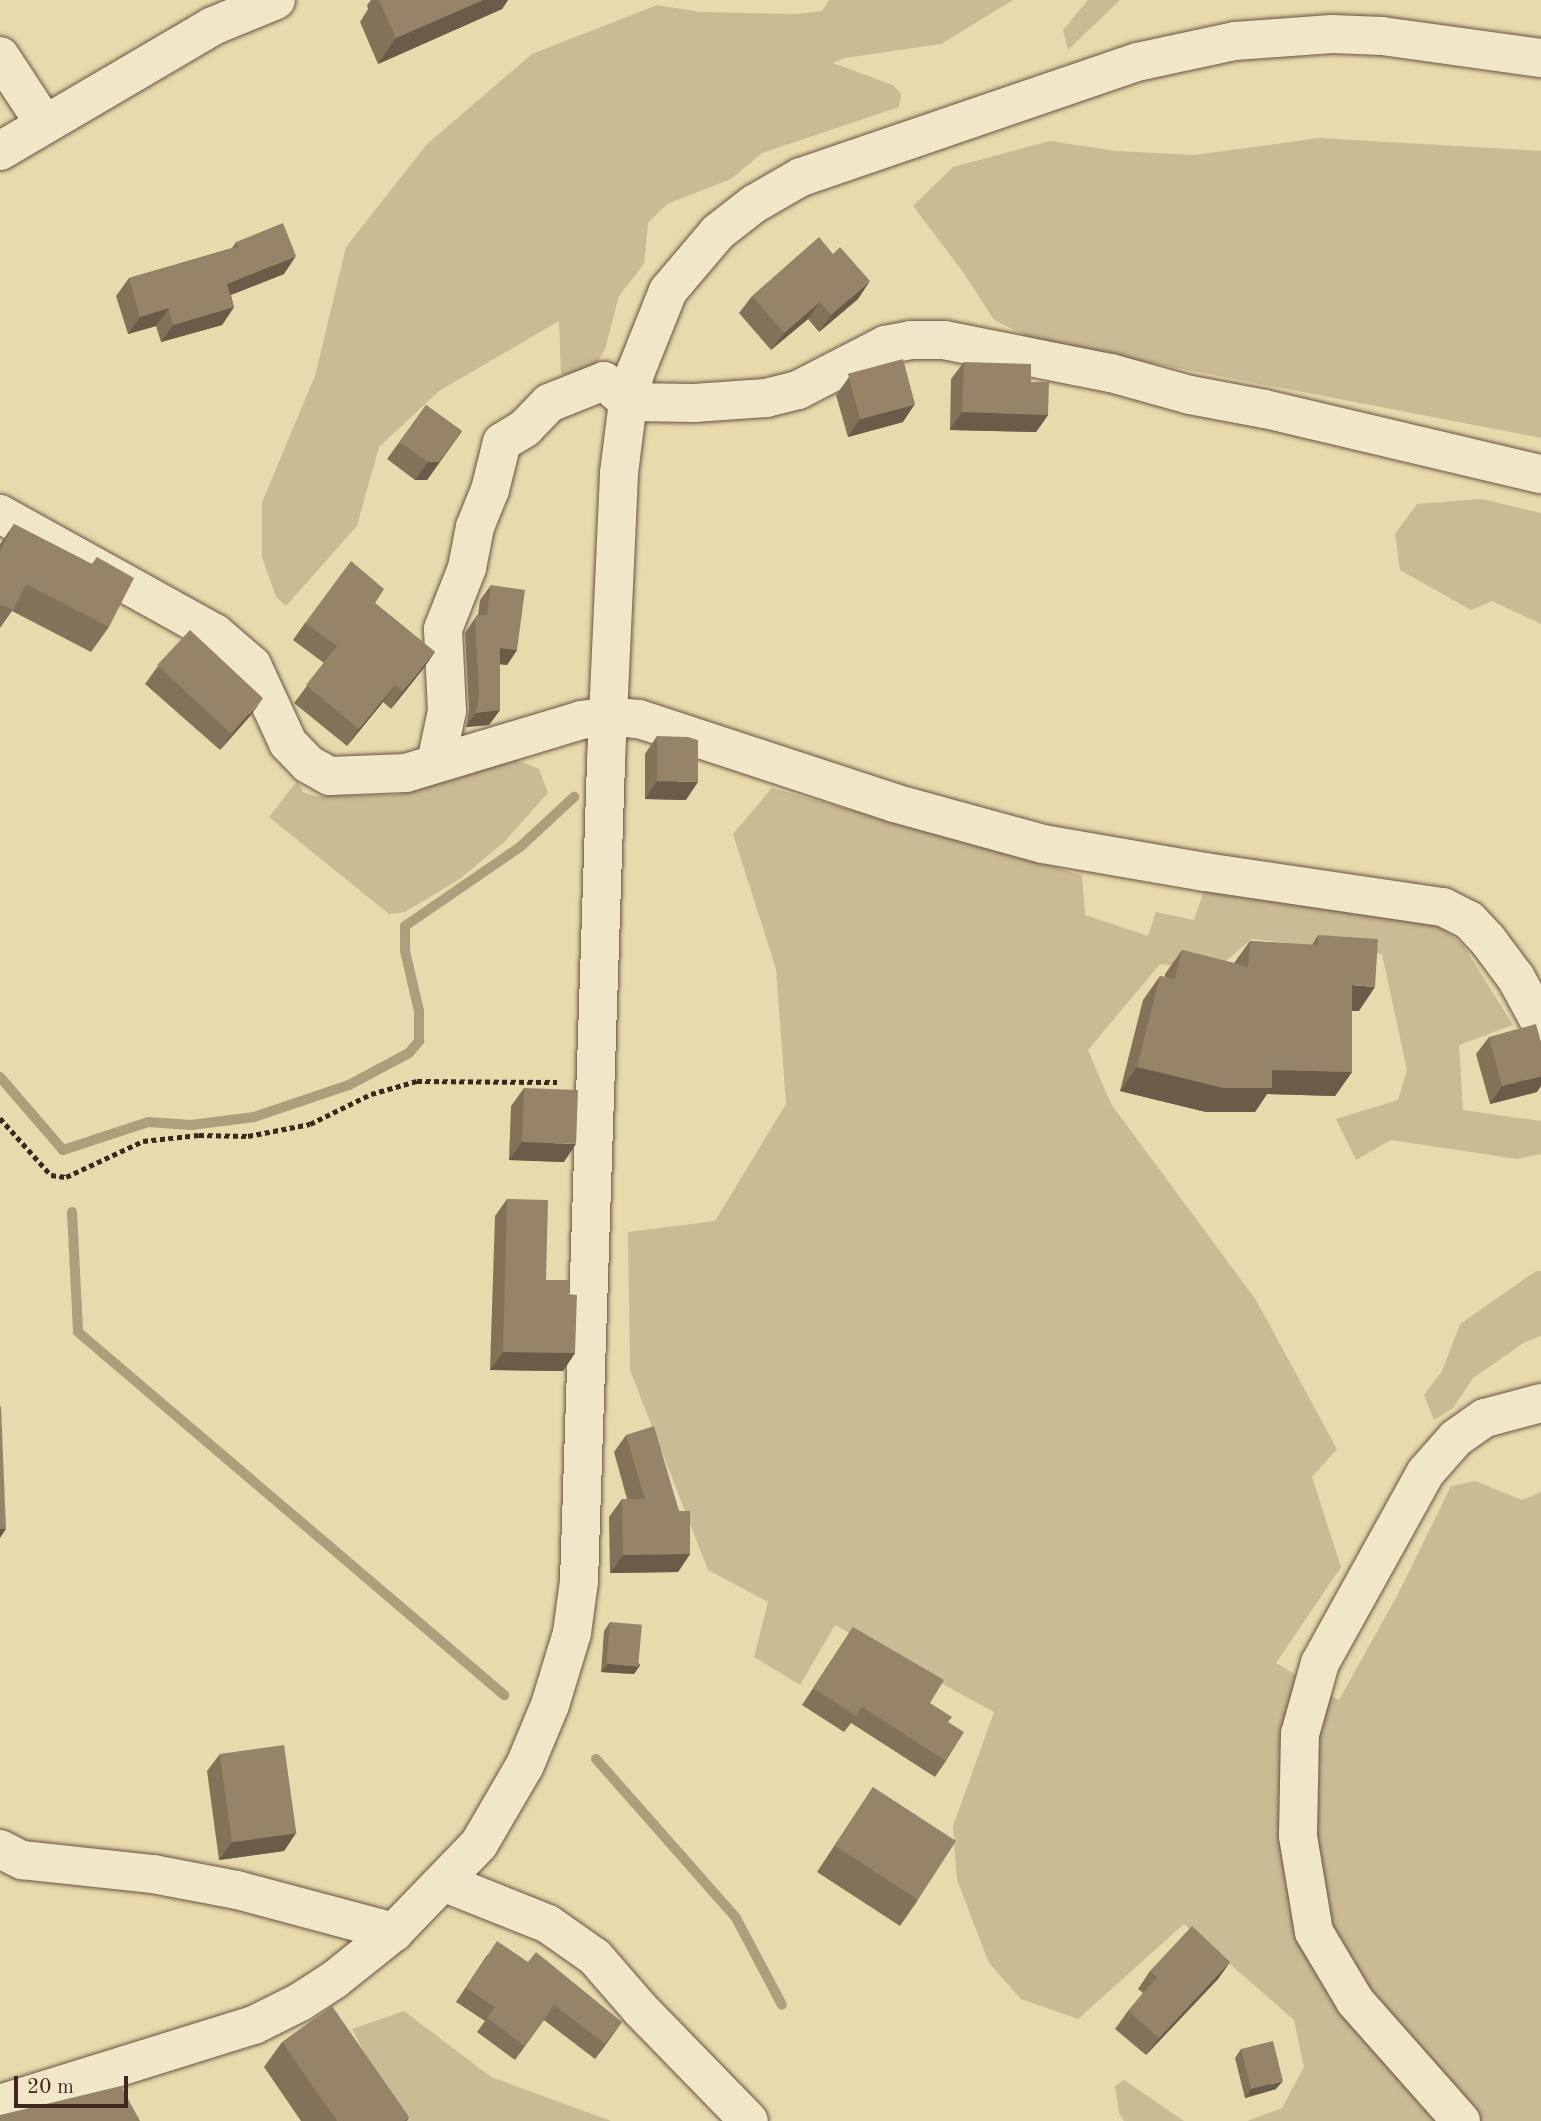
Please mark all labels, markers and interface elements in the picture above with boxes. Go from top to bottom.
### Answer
scale bar [18,2062,131,2106]
text: 20 m [27,2077,74,2098]

